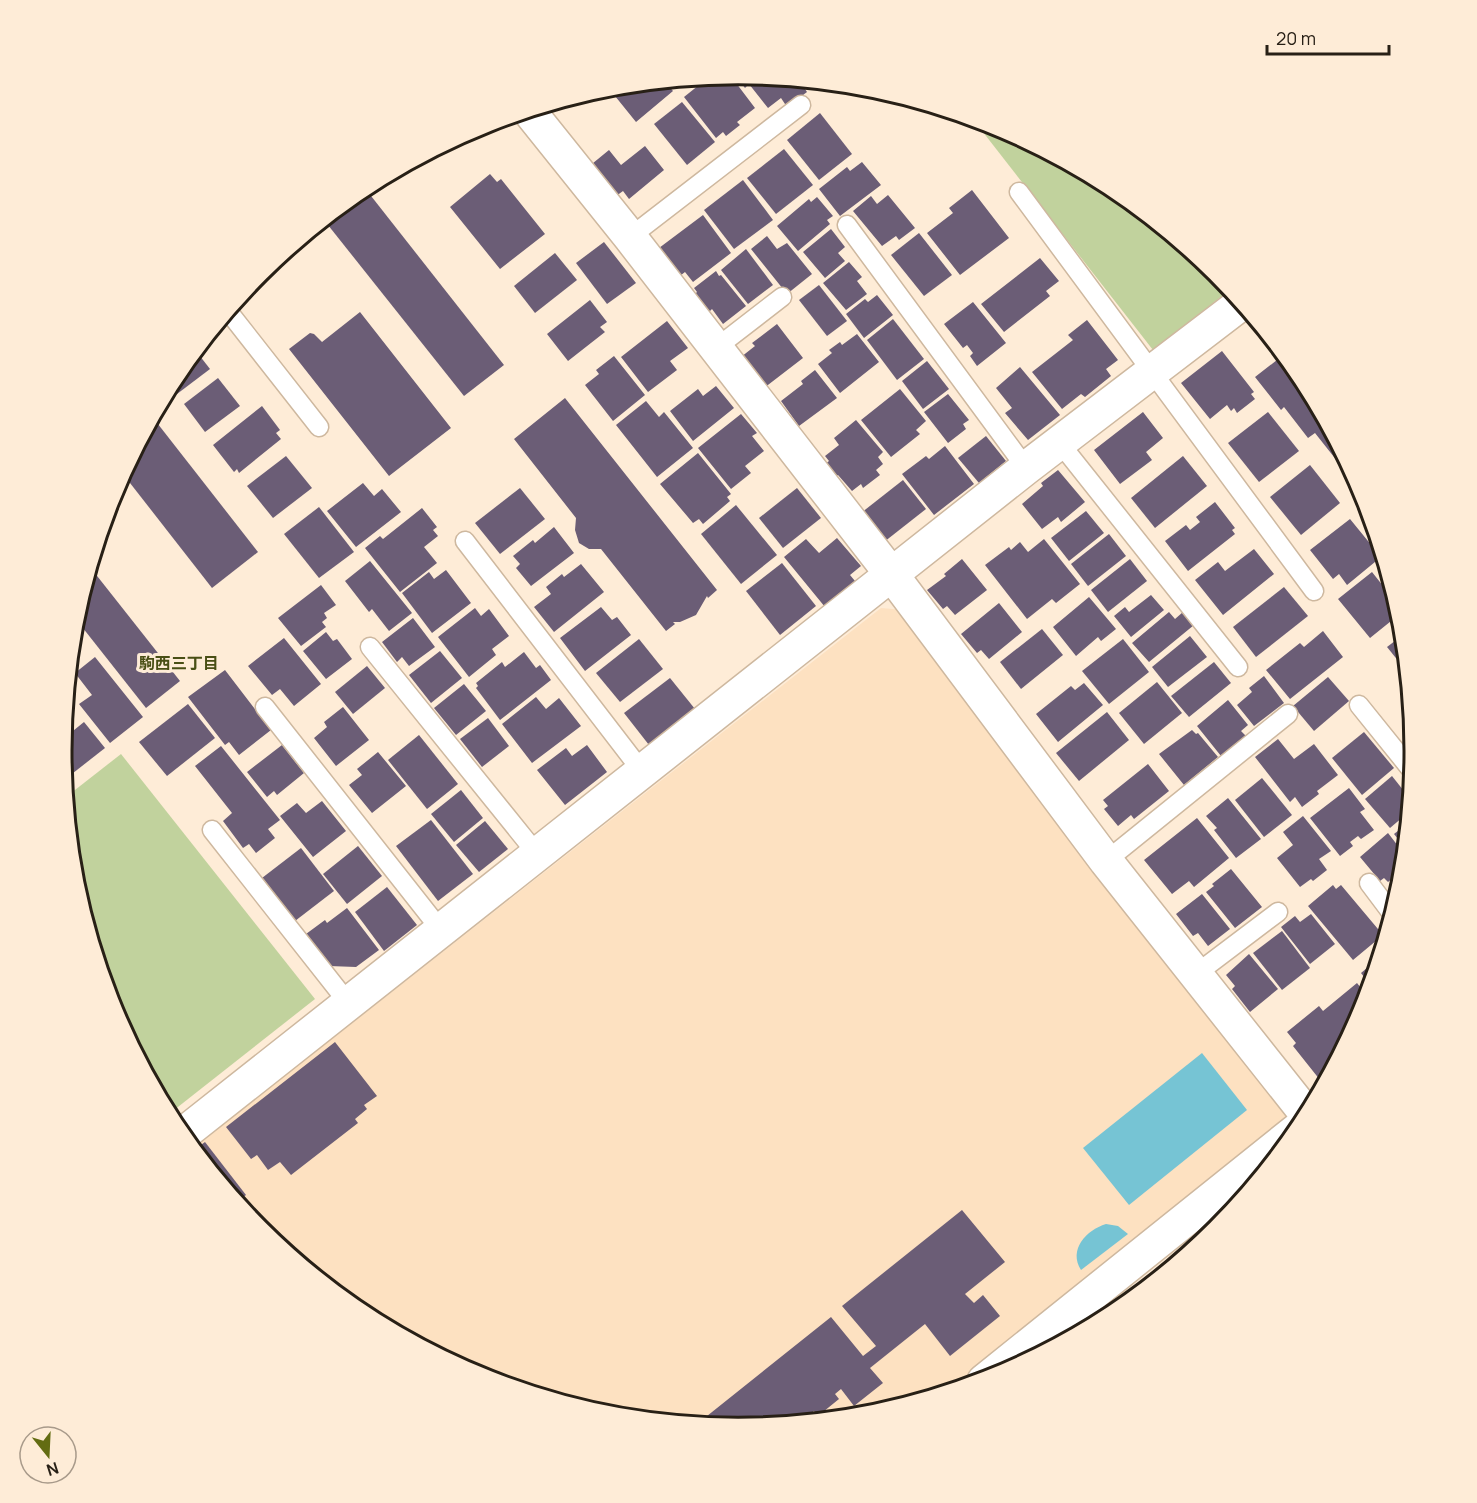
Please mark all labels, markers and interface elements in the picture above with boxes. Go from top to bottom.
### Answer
scale bar [1267,18,1388,56]
text: 20 m [1276,26,1316,50]
district label: 駒西三丁目 [139,652,219,674]
north arrow [18,1425,78,1485]
text: N [44,1457,62,1482]

